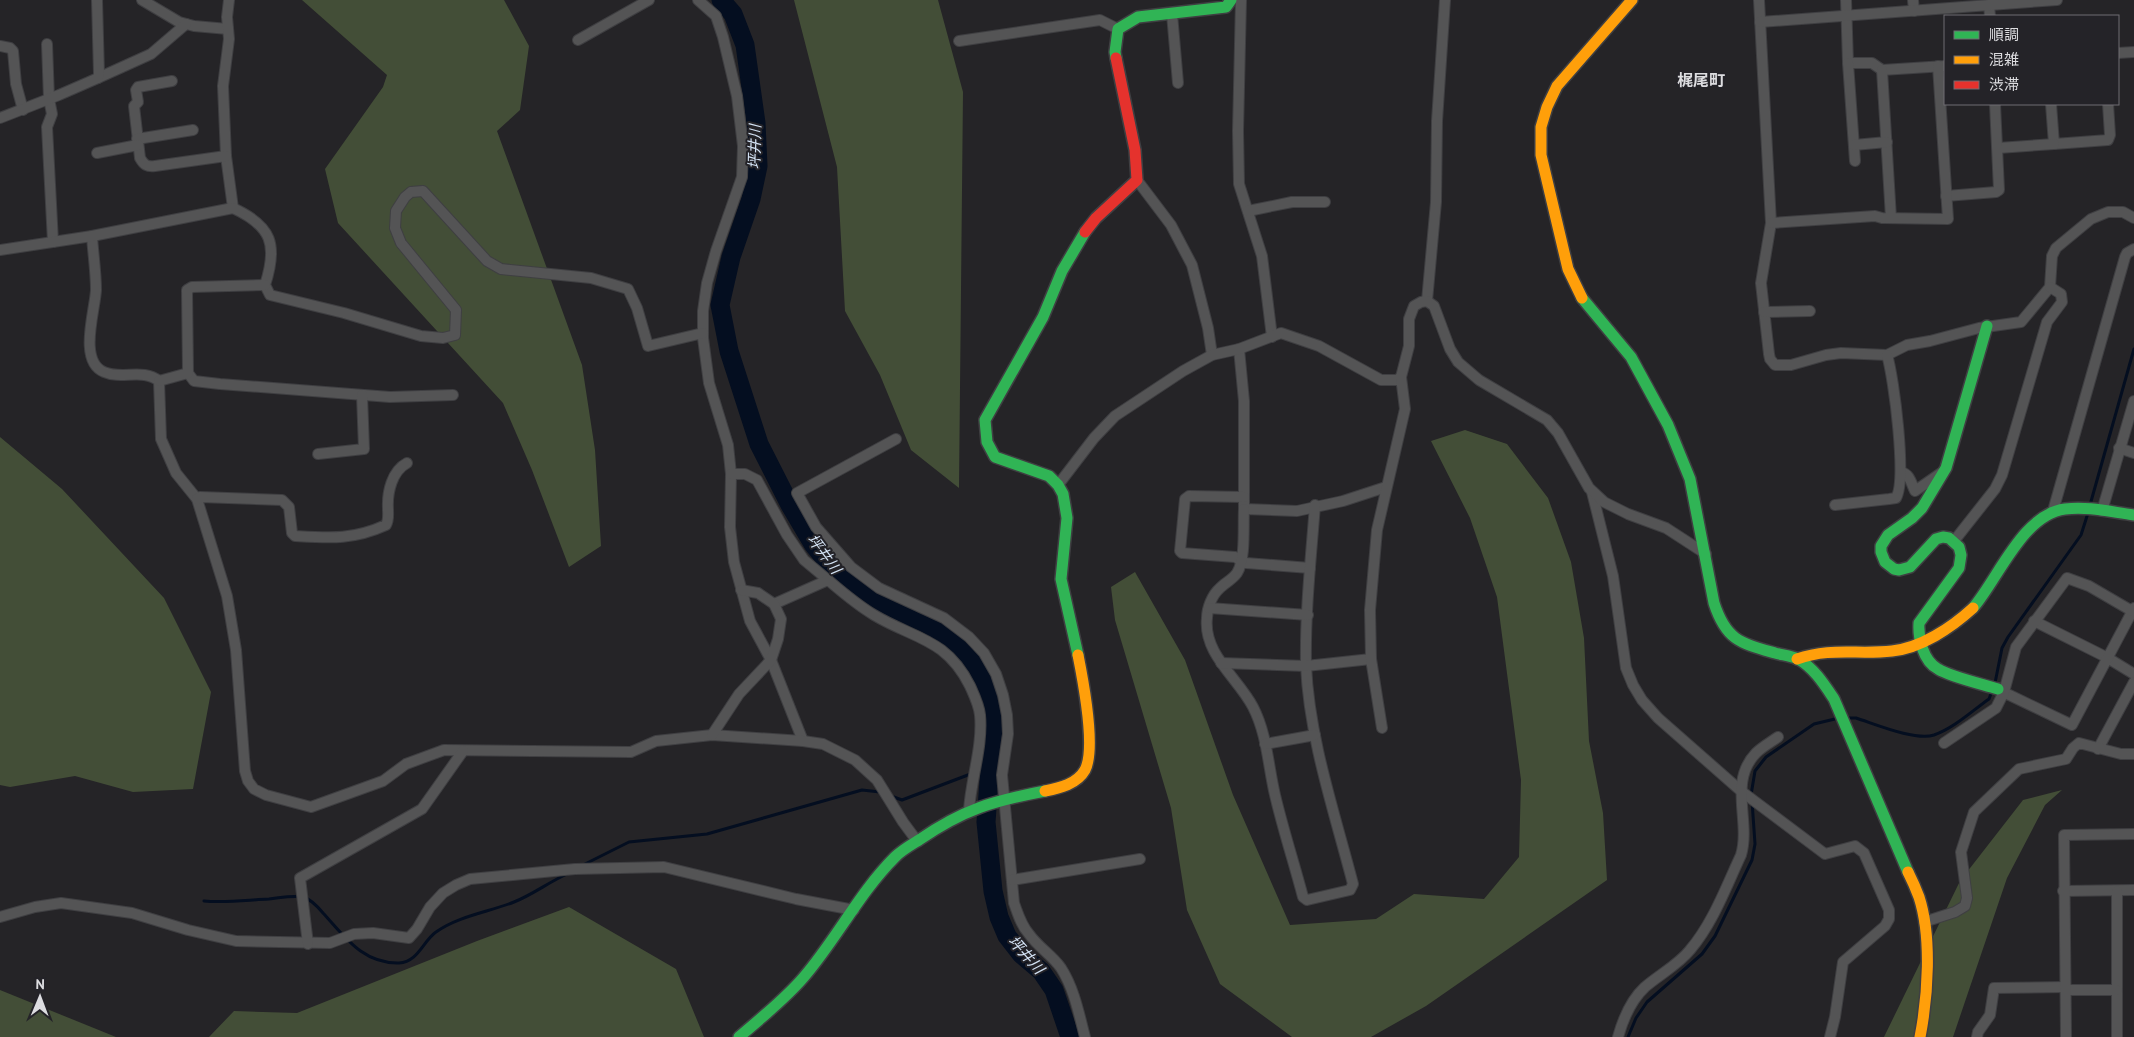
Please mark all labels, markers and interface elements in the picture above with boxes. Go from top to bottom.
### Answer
legend [1944,15,2119,105]
text: 順調 [1989,25,2019,44]
text: 混雑 [1989,50,2019,69]
district label: 梶尾町 [1677,70,1725,90]
text: 渋滞 [1989,75,2019,94]
water label: 坪井川 [745,122,764,170]
water label: 坪井川 [803,530,847,579]
water label: 坪井川 [1004,932,1050,979]
north arrow [15,972,65,1022]
text: N [35,975,45,993]

